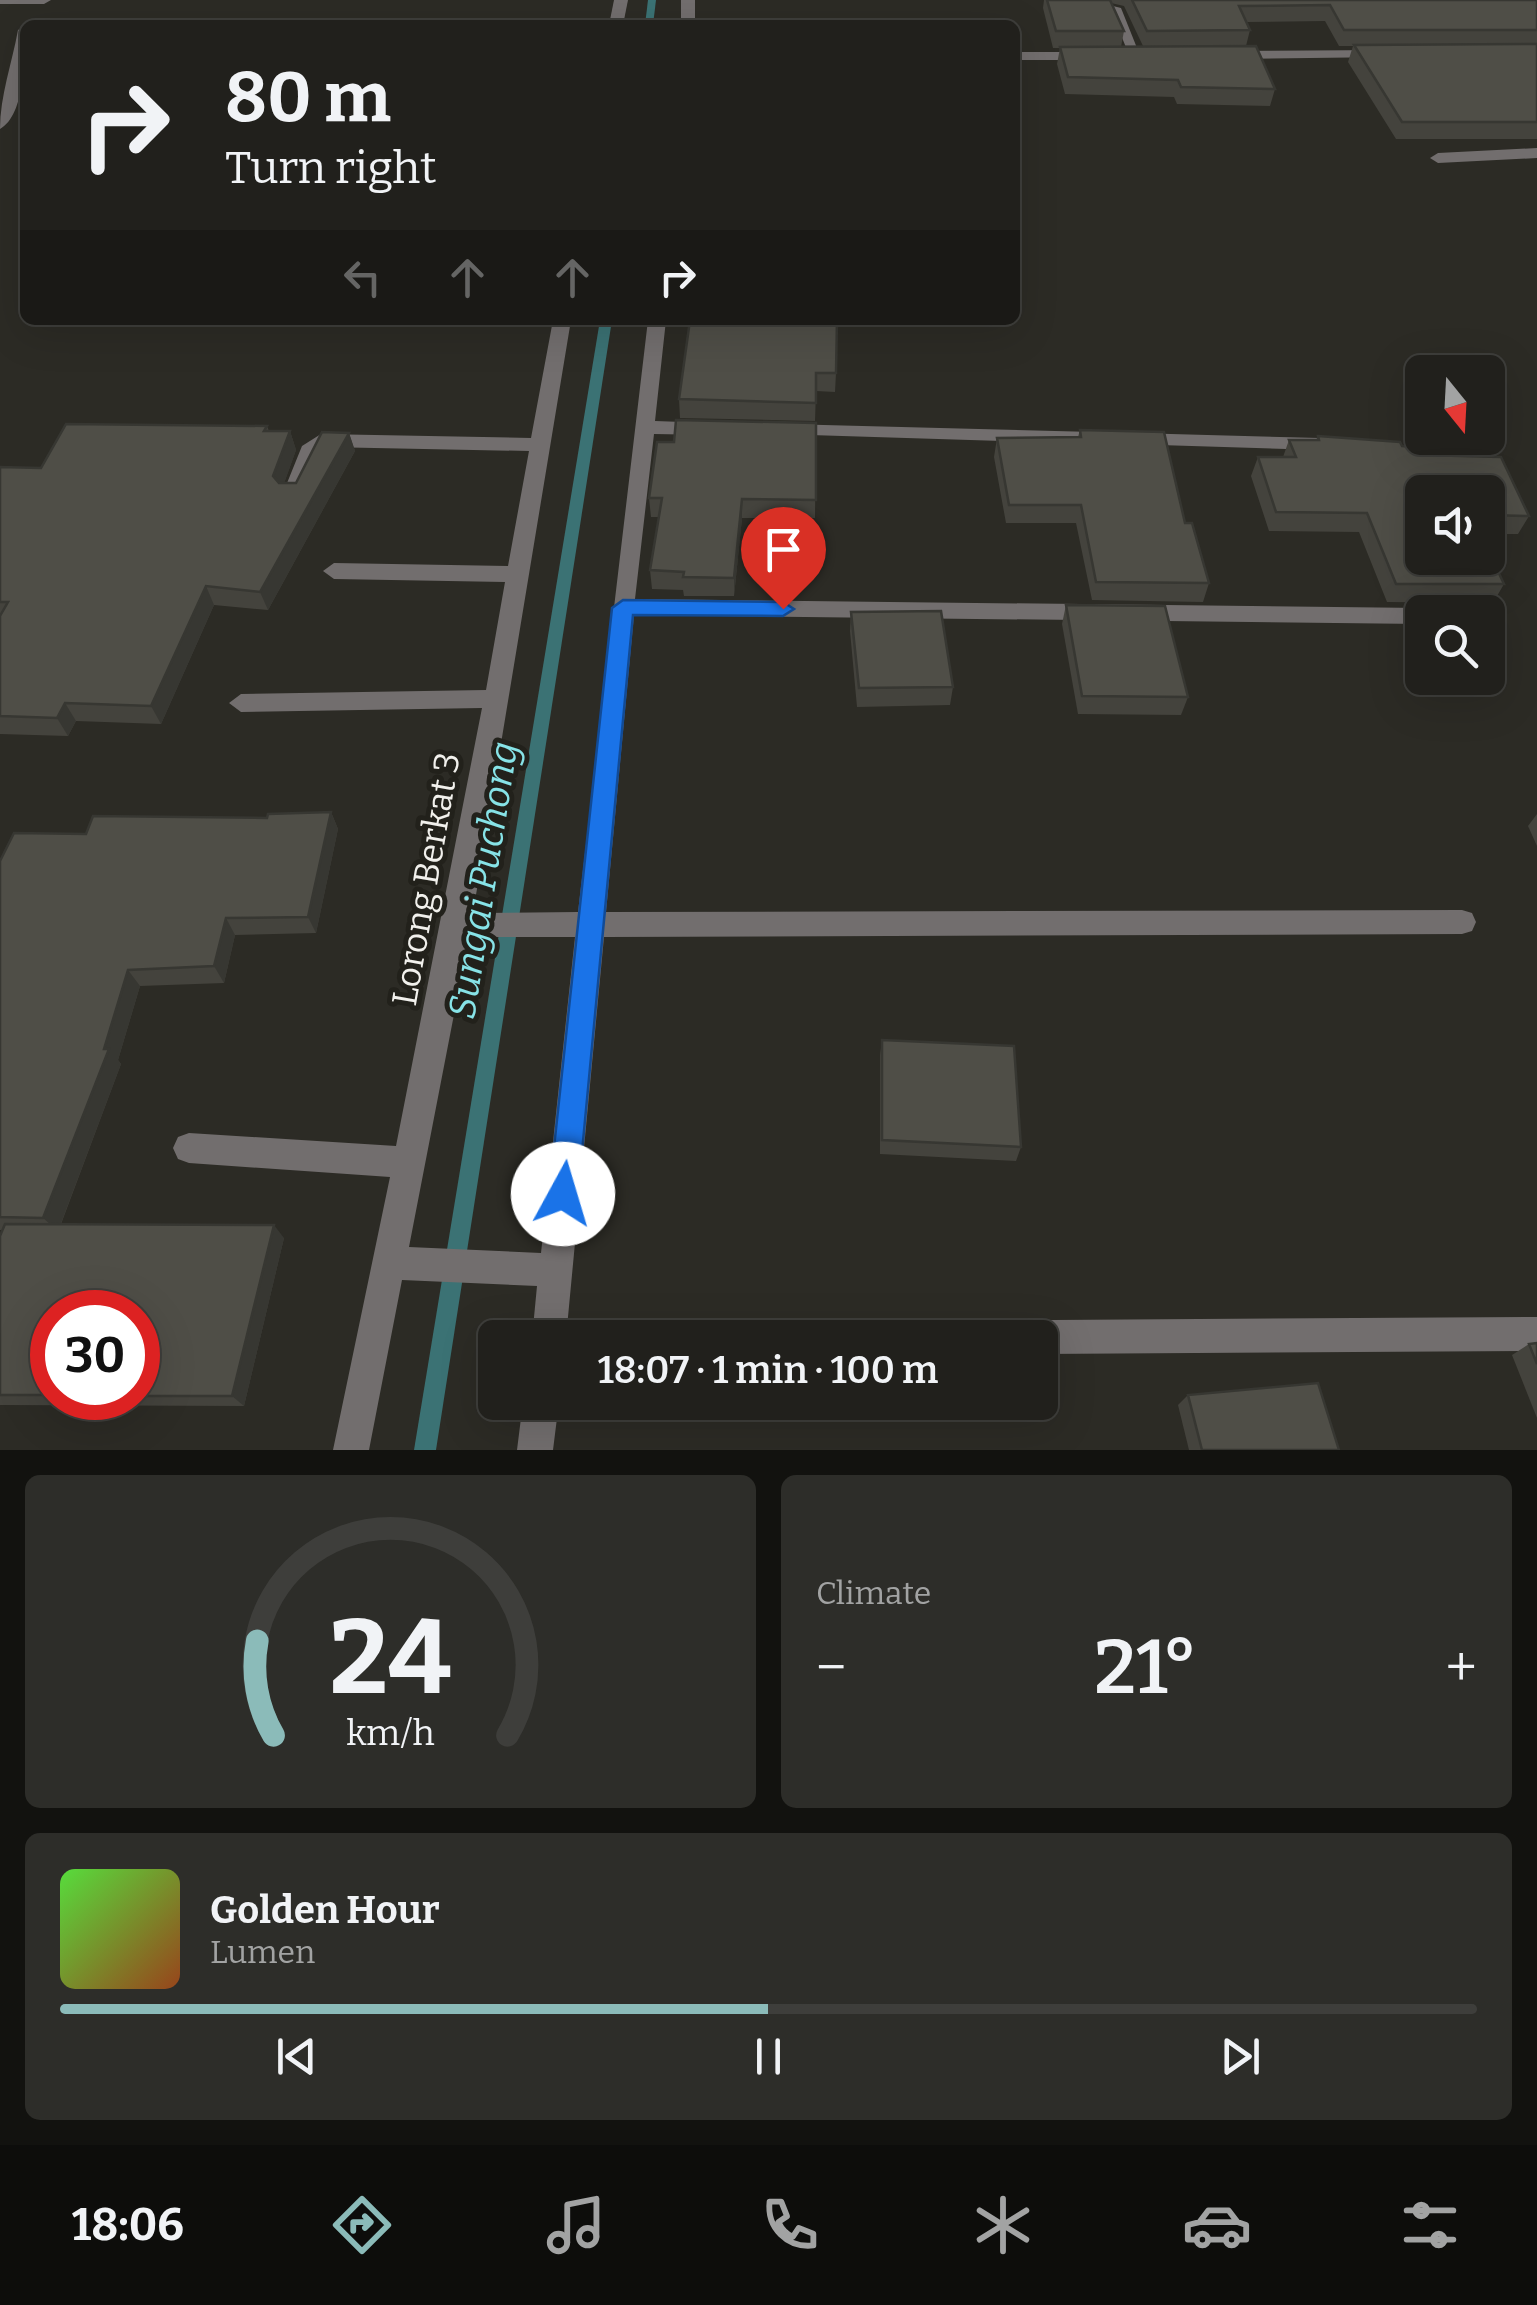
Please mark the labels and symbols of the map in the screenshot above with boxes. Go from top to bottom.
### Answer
north arrow [1405,355,1505,455]
pin [741,507,826,610]
water label: Sungai Puchong [438,738,528,1022]
street label: Lorong Berkat 3 [383,749,469,1009]
position arrow [511,1142,615,1246]
speed limit sign: 30 [30,1290,160,1420]

